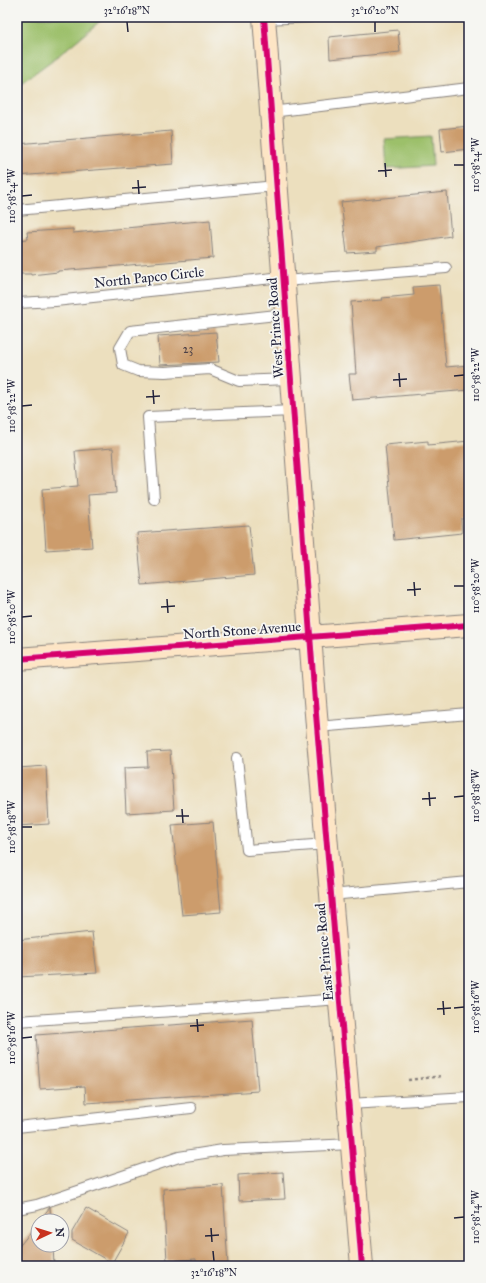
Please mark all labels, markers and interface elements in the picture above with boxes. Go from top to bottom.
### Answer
text: 32°16'18"N [104,5,151,17]
text: 32°16'20"N [351,5,400,17]
text: 110°58'24"W [470,137,482,192]
text: 110°58'24"W [6,168,18,223]
street label: North Papco Circle [93,263,205,292]
street label: West Prince Road [264,277,287,379]
house number: 23 [183,342,194,356]
text: 110°58'22"W [470,348,482,402]
text: 110°58'22"W [6,379,18,433]
text: 110°58'20"W [470,558,482,613]
text: 110°58'20"W [6,589,18,644]
street label: North Stone Avenue [182,618,302,643]
text: 110°58'18"W [470,769,482,823]
text: 110°58'18"W [6,800,18,854]
street label: East Prince Road [312,902,337,1002]
text: 110°58'16"W [470,980,482,1033]
text: 110°58'16"W [6,1011,18,1064]
text: 110°58'14"W [470,1190,482,1244]
north arrow [30,1213,70,1253]
text: N [53,1227,66,1238]
text: 32°16'18"N [191,1267,238,1279]

